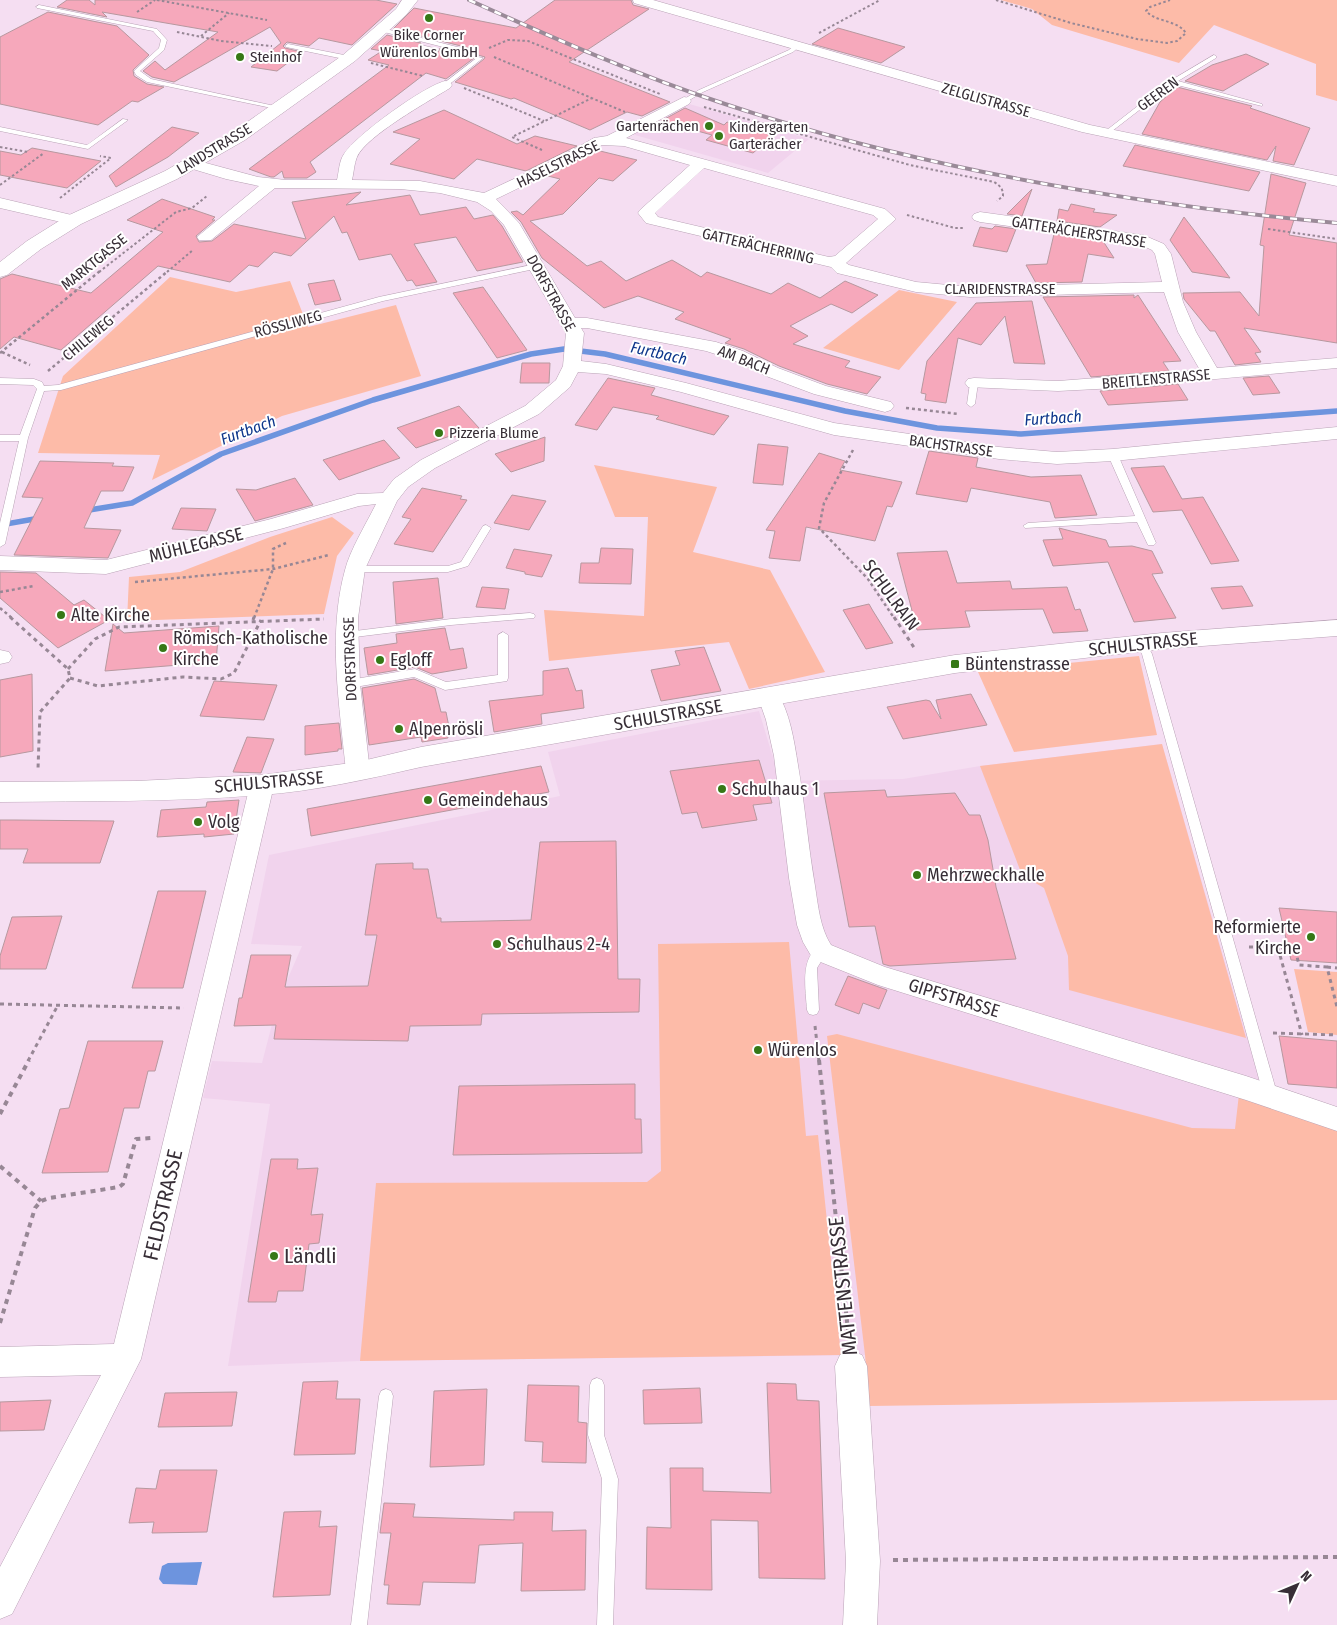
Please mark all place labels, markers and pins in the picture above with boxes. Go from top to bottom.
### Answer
marker: Bike Corner Würenlos GmbH [423,12,435,24]
place label: Bike Corner Würenlos GmbH [380,26,478,61]
place label: Steinhof [250,48,303,66]
marker: Steinhof [234,51,246,63]
place label: Gartenrächen [616,117,699,135]
place label: Kindergarten Garterächer [729,118,808,153]
marker: Gartenrächen [703,120,715,132]
marker: Kindergarten Garterächer [713,130,725,142]
place label: Pizzeria Blume [449,424,539,442]
marker: Pizzeria Blume [433,427,445,439]
place label: Alte Kirche [71,604,150,626]
marker: Alte Kirche [55,609,67,621]
place label: Römisch-Katholische Kirche [173,627,328,670]
marker: Römisch-Katholische Kirche [157,642,169,654]
place label: Egloff [390,649,433,671]
place label: Büntenstrasse [965,653,1070,675]
marker: Egloff [374,654,386,666]
marker: Büntenstrasse [949,658,961,670]
place label: Alpenrösli [409,718,483,740]
marker: Alpenrösli [393,723,405,735]
place label: Schulhaus 1 [732,778,819,800]
marker: Schulhaus 1 [716,783,728,795]
place label: Gemeindehaus [438,789,548,811]
marker: Gemeindehaus [422,794,434,806]
place label: Volg [208,811,240,833]
marker: Volg [192,816,204,828]
place label: Mehrzweckhalle [927,864,1045,886]
marker: Mehrzweckhalle [911,869,923,881]
place label: Reformierte Kirche [1213,916,1301,959]
marker: Reformierte Kirche [1305,931,1317,943]
place label: Schulhaus 2-4 [507,933,610,955]
marker: Schulhaus 2-4 [491,938,503,950]
place label: Würenlos [768,1039,837,1061]
marker: Würenlos [752,1044,764,1056]
place label: Ländli [284,1243,337,1269]
marker: Ländli [268,1250,280,1262]

